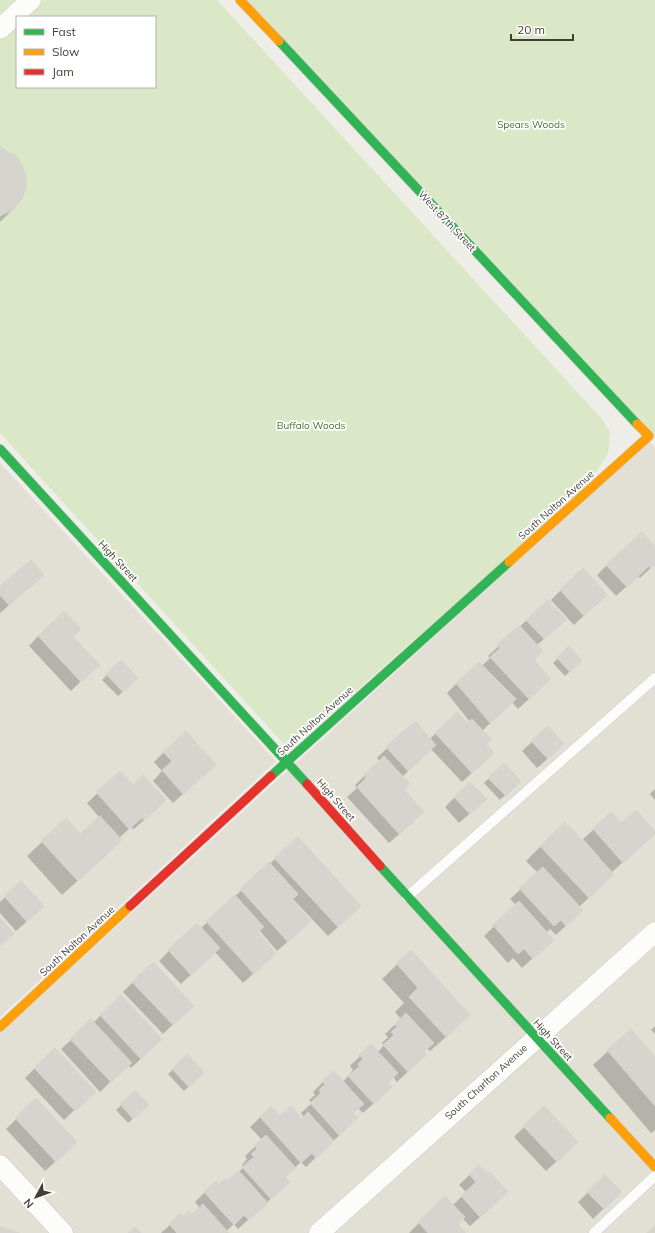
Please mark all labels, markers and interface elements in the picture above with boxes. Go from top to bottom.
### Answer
legend [16,16,156,88]
scale bar [511,16,573,42]
text: 20 m [517,22,545,37]
text: Fast [52,24,76,39]
text: Slow [52,44,80,59]
text: Jam [52,64,74,79]
park label: Spears Woods [497,118,565,131]
street label: West 87th Street [415,188,479,255]
park label: Buffalo Woods [277,419,345,432]
street label: South Nolton Avenue [515,467,597,543]
street label: High Street [95,537,141,585]
street label: South Nolton Avenue [274,683,356,759]
street label: High Street [314,776,358,824]
street label: South Nolton Avenue [37,903,117,979]
street label: High Street [530,1016,576,1064]
street label: South Charlton Avenue [442,1041,530,1123]
north arrow [16,1177,56,1217]
text: N [20,1196,36,1211]

